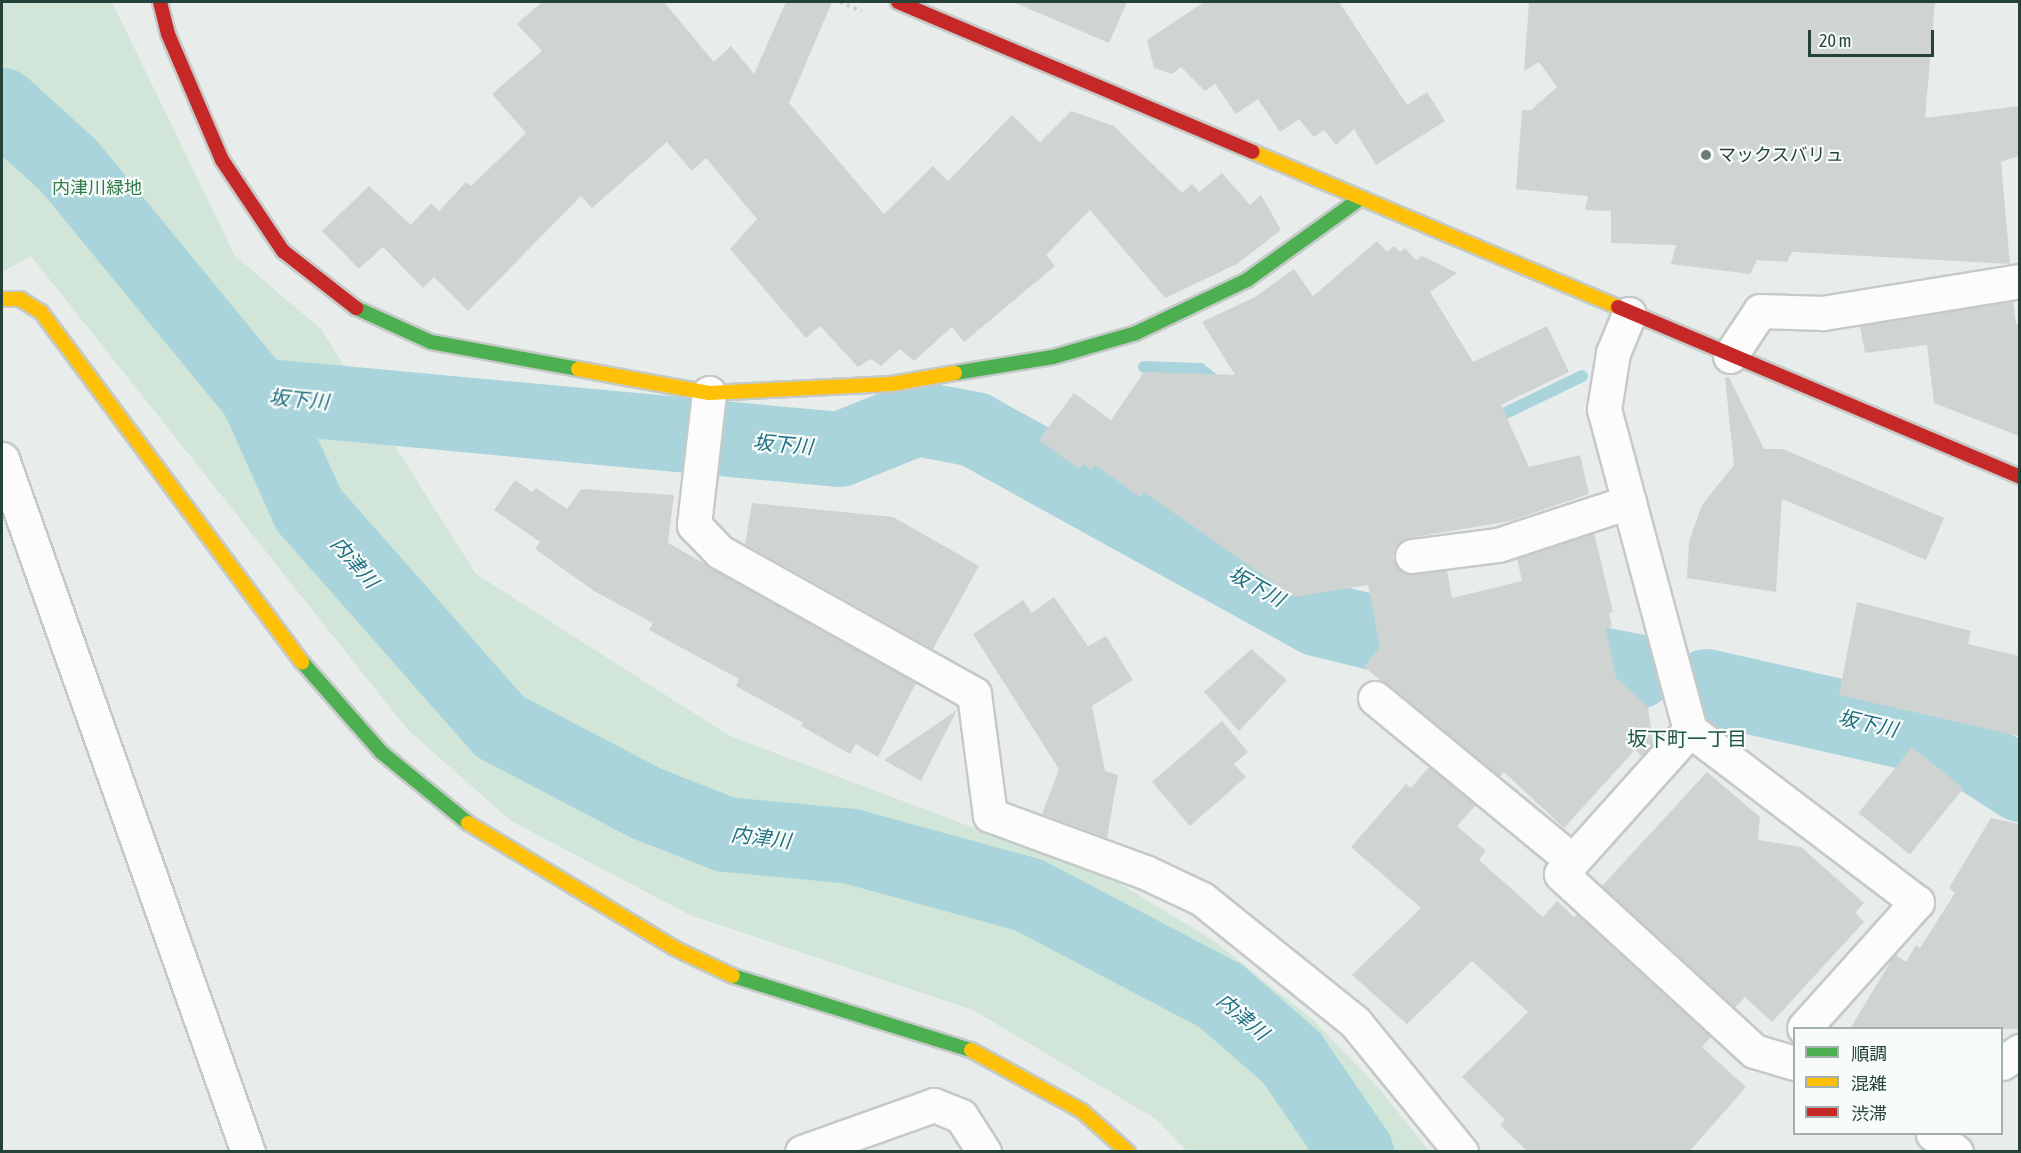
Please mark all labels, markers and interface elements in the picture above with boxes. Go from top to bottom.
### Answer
scale bar [1811,18,1937,56]
text: 20 m [1819,30,1851,51]
place label: マックスバリュ [1718,144,1844,166]
marker: マックスバリュ [1699,148,1713,162]
park label: 内津川緑地 [52,177,142,199]
water label: 坂下川 [268,384,330,414]
water label: 坂下川 [752,429,814,459]
water label: 内津川 [326,531,384,593]
water label: 坂下川 [1225,561,1289,611]
water label: 坂下川 [1836,705,1900,741]
district label: 坂下町一丁目 [1627,726,1747,750]
water label: 内津川 [730,821,792,853]
water label: 内津川 [1212,988,1274,1044]
legend [1793,1027,2003,1135]
text: 順調 [1851,1043,1887,1064]
text: 混雑 [1851,1073,1887,1094]
text: 渋滞 [1851,1103,1887,1124]

